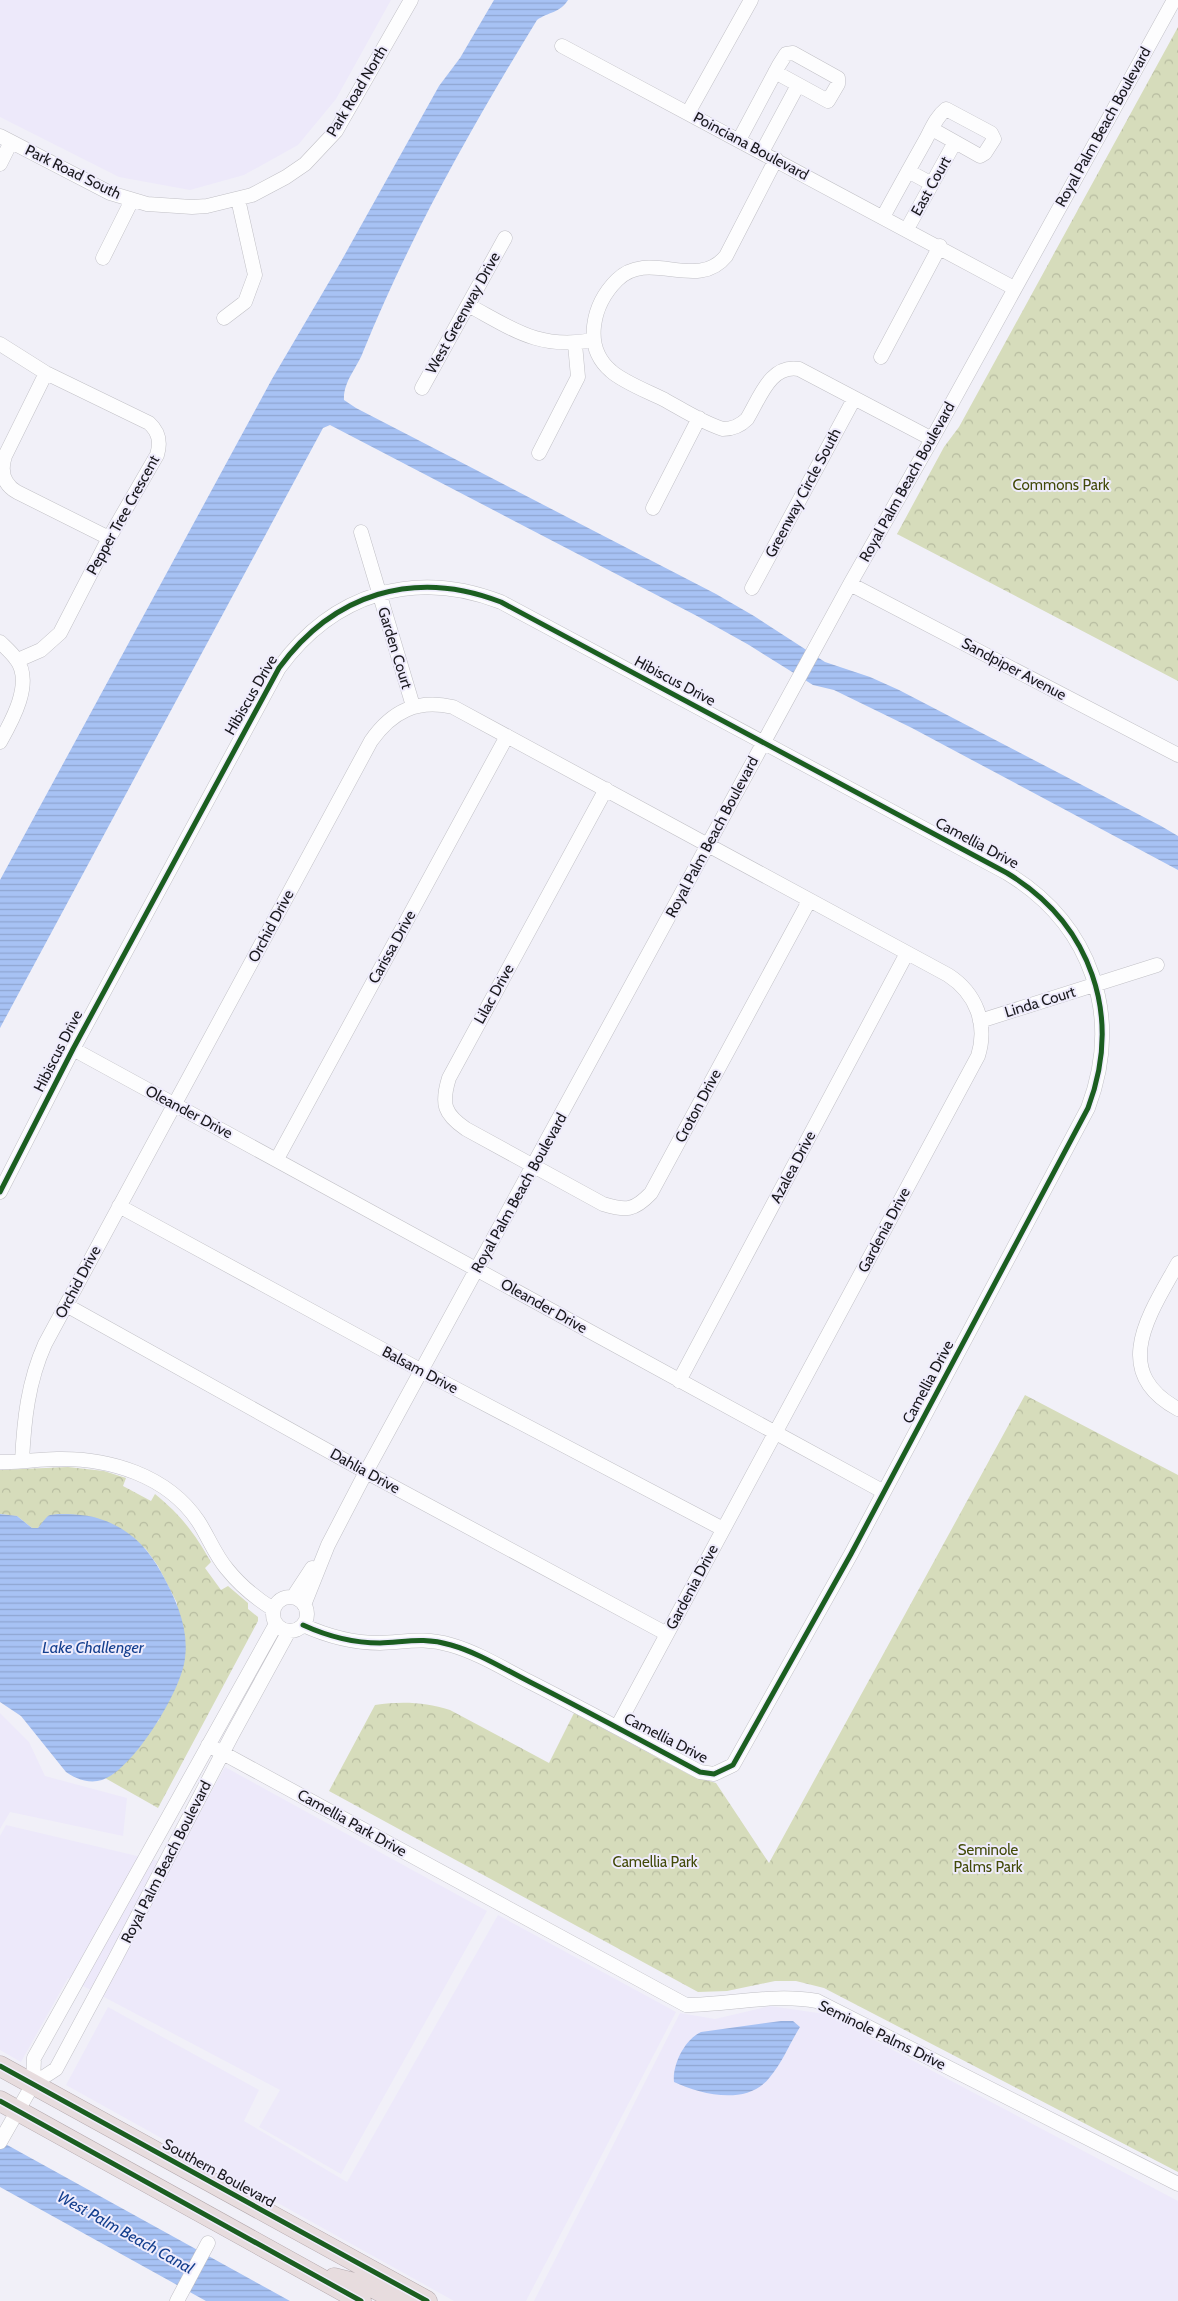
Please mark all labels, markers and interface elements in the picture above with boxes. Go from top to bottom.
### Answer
street label: Park Road North [323,42,391,140]
street label: Royal Palm Beach Boulevard [1052,44,1154,210]
street label: Poinciana Boulevard [690,108,812,184]
street label: Park Road South [22,141,124,203]
street label: East Court [907,153,955,219]
street label: West Greenway Drive [422,249,504,377]
street label: Royal Palm Beach Boulevard [856,399,958,565]
street label: Greenway Circle South [761,425,845,561]
street label: Pepper Tree Crescent [83,452,163,578]
park label: Commons Park [1013,476,1110,494]
street label: Garden Court [374,605,416,691]
street label: Sandpiper Avenue [959,634,1070,704]
street label: Hibiscus Drive [221,652,281,738]
street label: Hibiscus Drive [631,652,719,710]
street label: Royal Palm Beach Boulevard [662,753,762,921]
street label: Camellia Drive [932,814,1022,873]
street label: Orchid Drive [244,886,298,965]
street label: Carissa Drive [364,907,420,987]
street label: Lilac Drive [470,961,518,1027]
street label: Linda Court [1003,983,1077,1021]
street label: Hibiscus Drive [30,1007,86,1095]
street label: Croton Drive [671,1066,725,1146]
street label: Oleander Drive [142,1082,236,1143]
street label: Royal Palm Beach Boulevard [468,1110,570,1276]
street label: Azalea Drive [767,1128,820,1206]
street label: Gardenia Drive [854,1184,914,1276]
street label: Orchid Drive [51,1242,105,1321]
street label: Oleander Drive [498,1275,591,1337]
street label: Camellia Drive [899,1337,958,1427]
street label: Balsam Drive [379,1343,461,1398]
street label: Dahlia Drive [327,1444,403,1498]
street label: Gardenia Drive [662,1541,722,1633]
water label: Lake Challenger [42,1638,145,1657]
street label: Camellia Drive [621,1709,711,1767]
street label: Royal Palm Beach Boulevard [117,1778,215,1946]
street label: Camellia Park Drive [294,1786,410,1861]
park label: Seminole Palms Park [954,1841,1023,1876]
park label: Camellia Park [612,1853,698,1871]
street label: Seminole Palms Drive [815,1996,949,2074]
street label: Southern Boulevard [160,2135,278,2211]
water label: West Palm Beach Canal [54,2187,198,2278]

